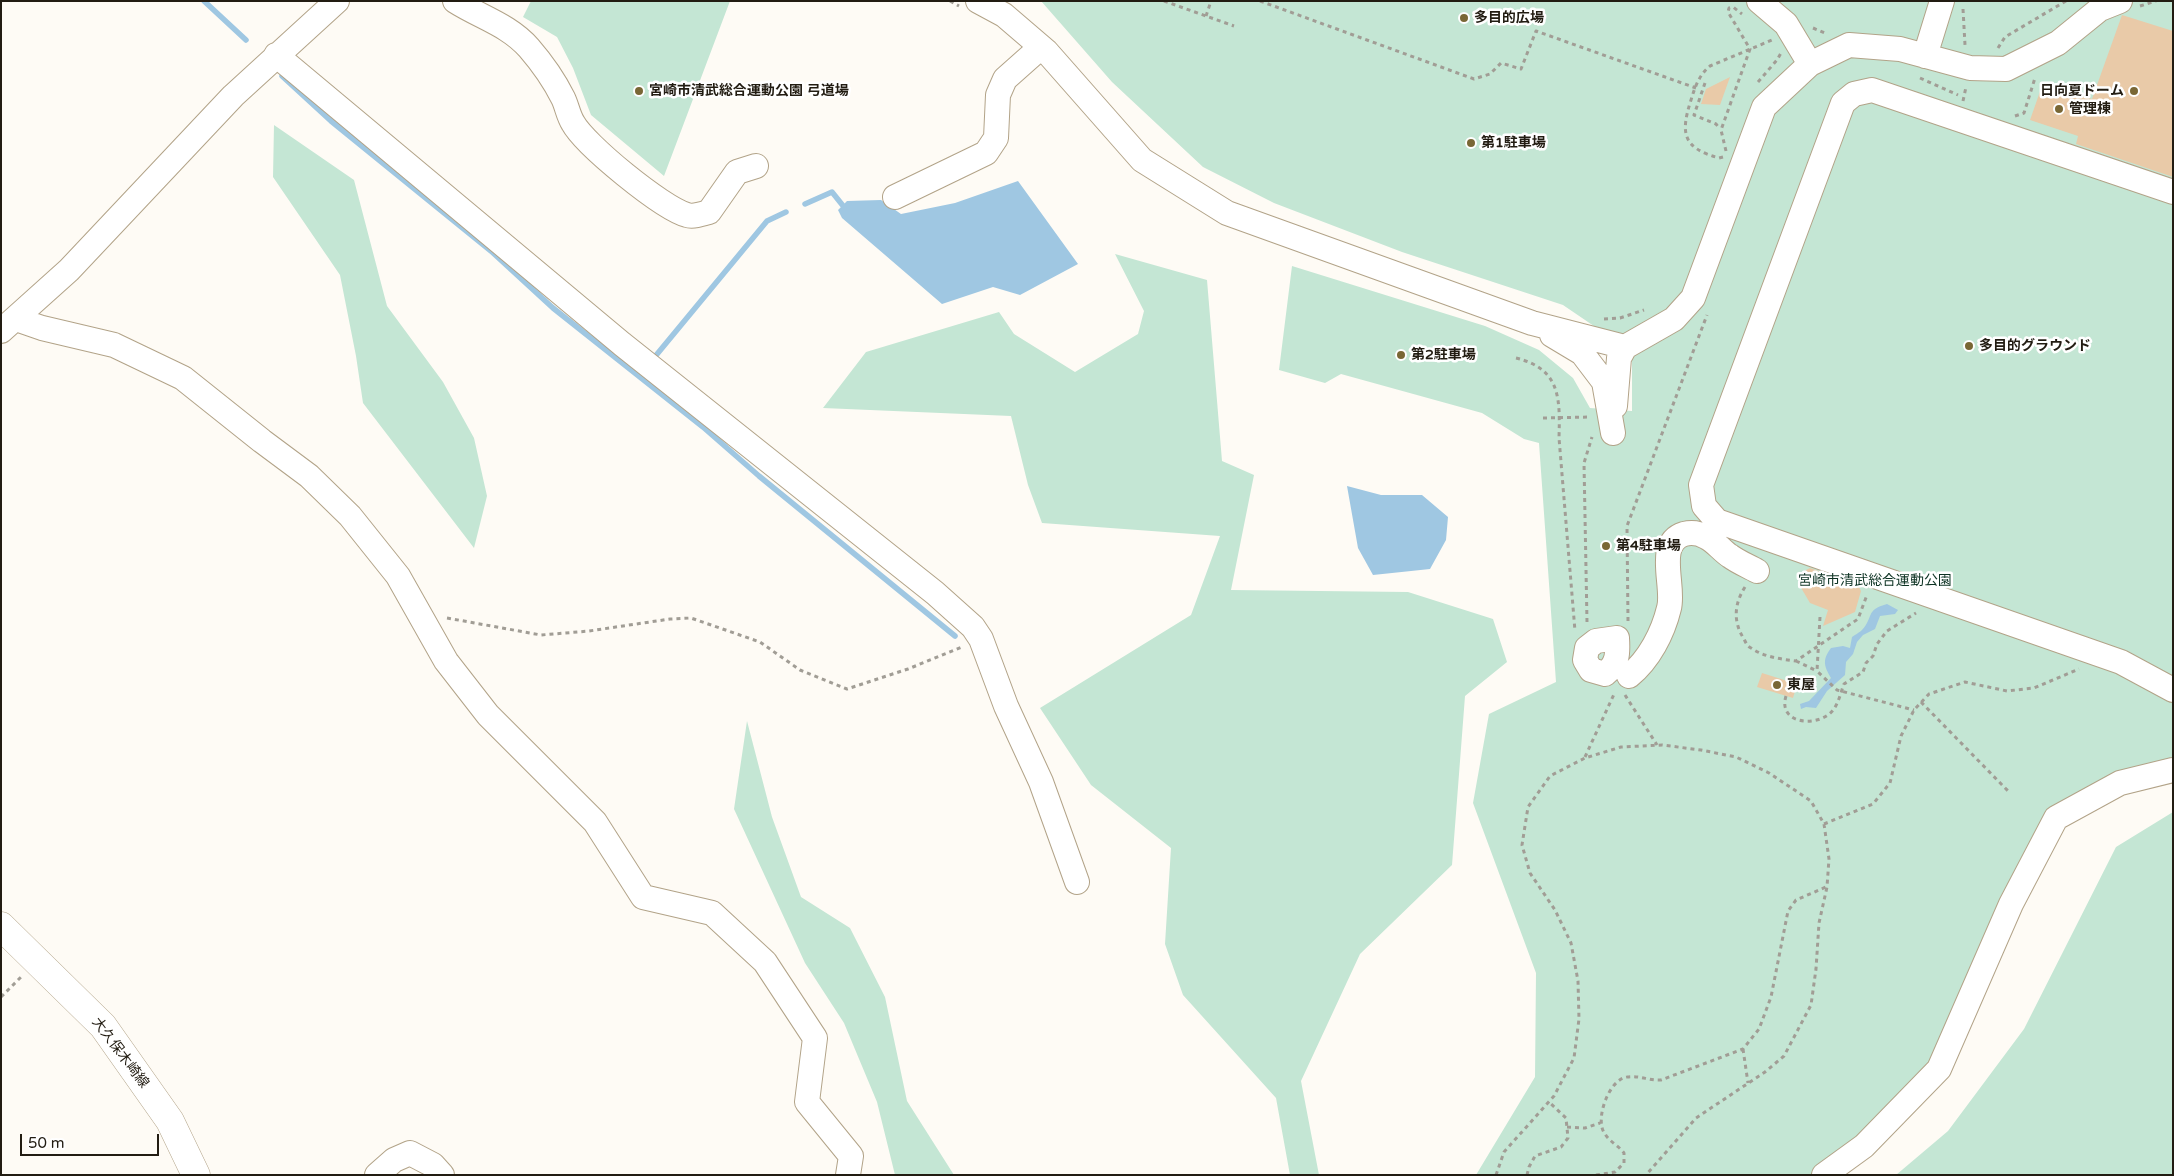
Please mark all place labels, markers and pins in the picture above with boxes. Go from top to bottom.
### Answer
place label: 多目的広場 [1474,10,1544,26]
marker: 多目的広場 [1458,12,1470,24]
place label: 宮崎市清武総合運動公園 弓道場 [649,83,849,99]
place label: 日向夏ドーム [2040,83,2124,99]
marker: 宮崎市清武総合運動公園 弓道場 [633,85,645,97]
marker: 日向夏ドーム [2128,85,2140,97]
place label: 管理棟 [2069,101,2111,117]
marker: 管理棟 [2053,103,2065,115]
place label: 第1駐車場 [1481,135,1546,151]
marker: 第1駐車場 [1465,137,1477,149]
place label: 多目的グラウンド [1979,338,2091,354]
marker: 多目的グラウンド [1963,340,1975,352]
place label: 第2駐車場 [1411,347,1476,363]
marker: 第2駐車場 [1395,349,1407,361]
place label: 第4駐車場 [1616,538,1681,554]
marker: 第4駐車場 [1600,540,1612,552]
place label: 東屋 [1787,677,1815,693]
marker: 東屋 [1771,679,1783,691]

